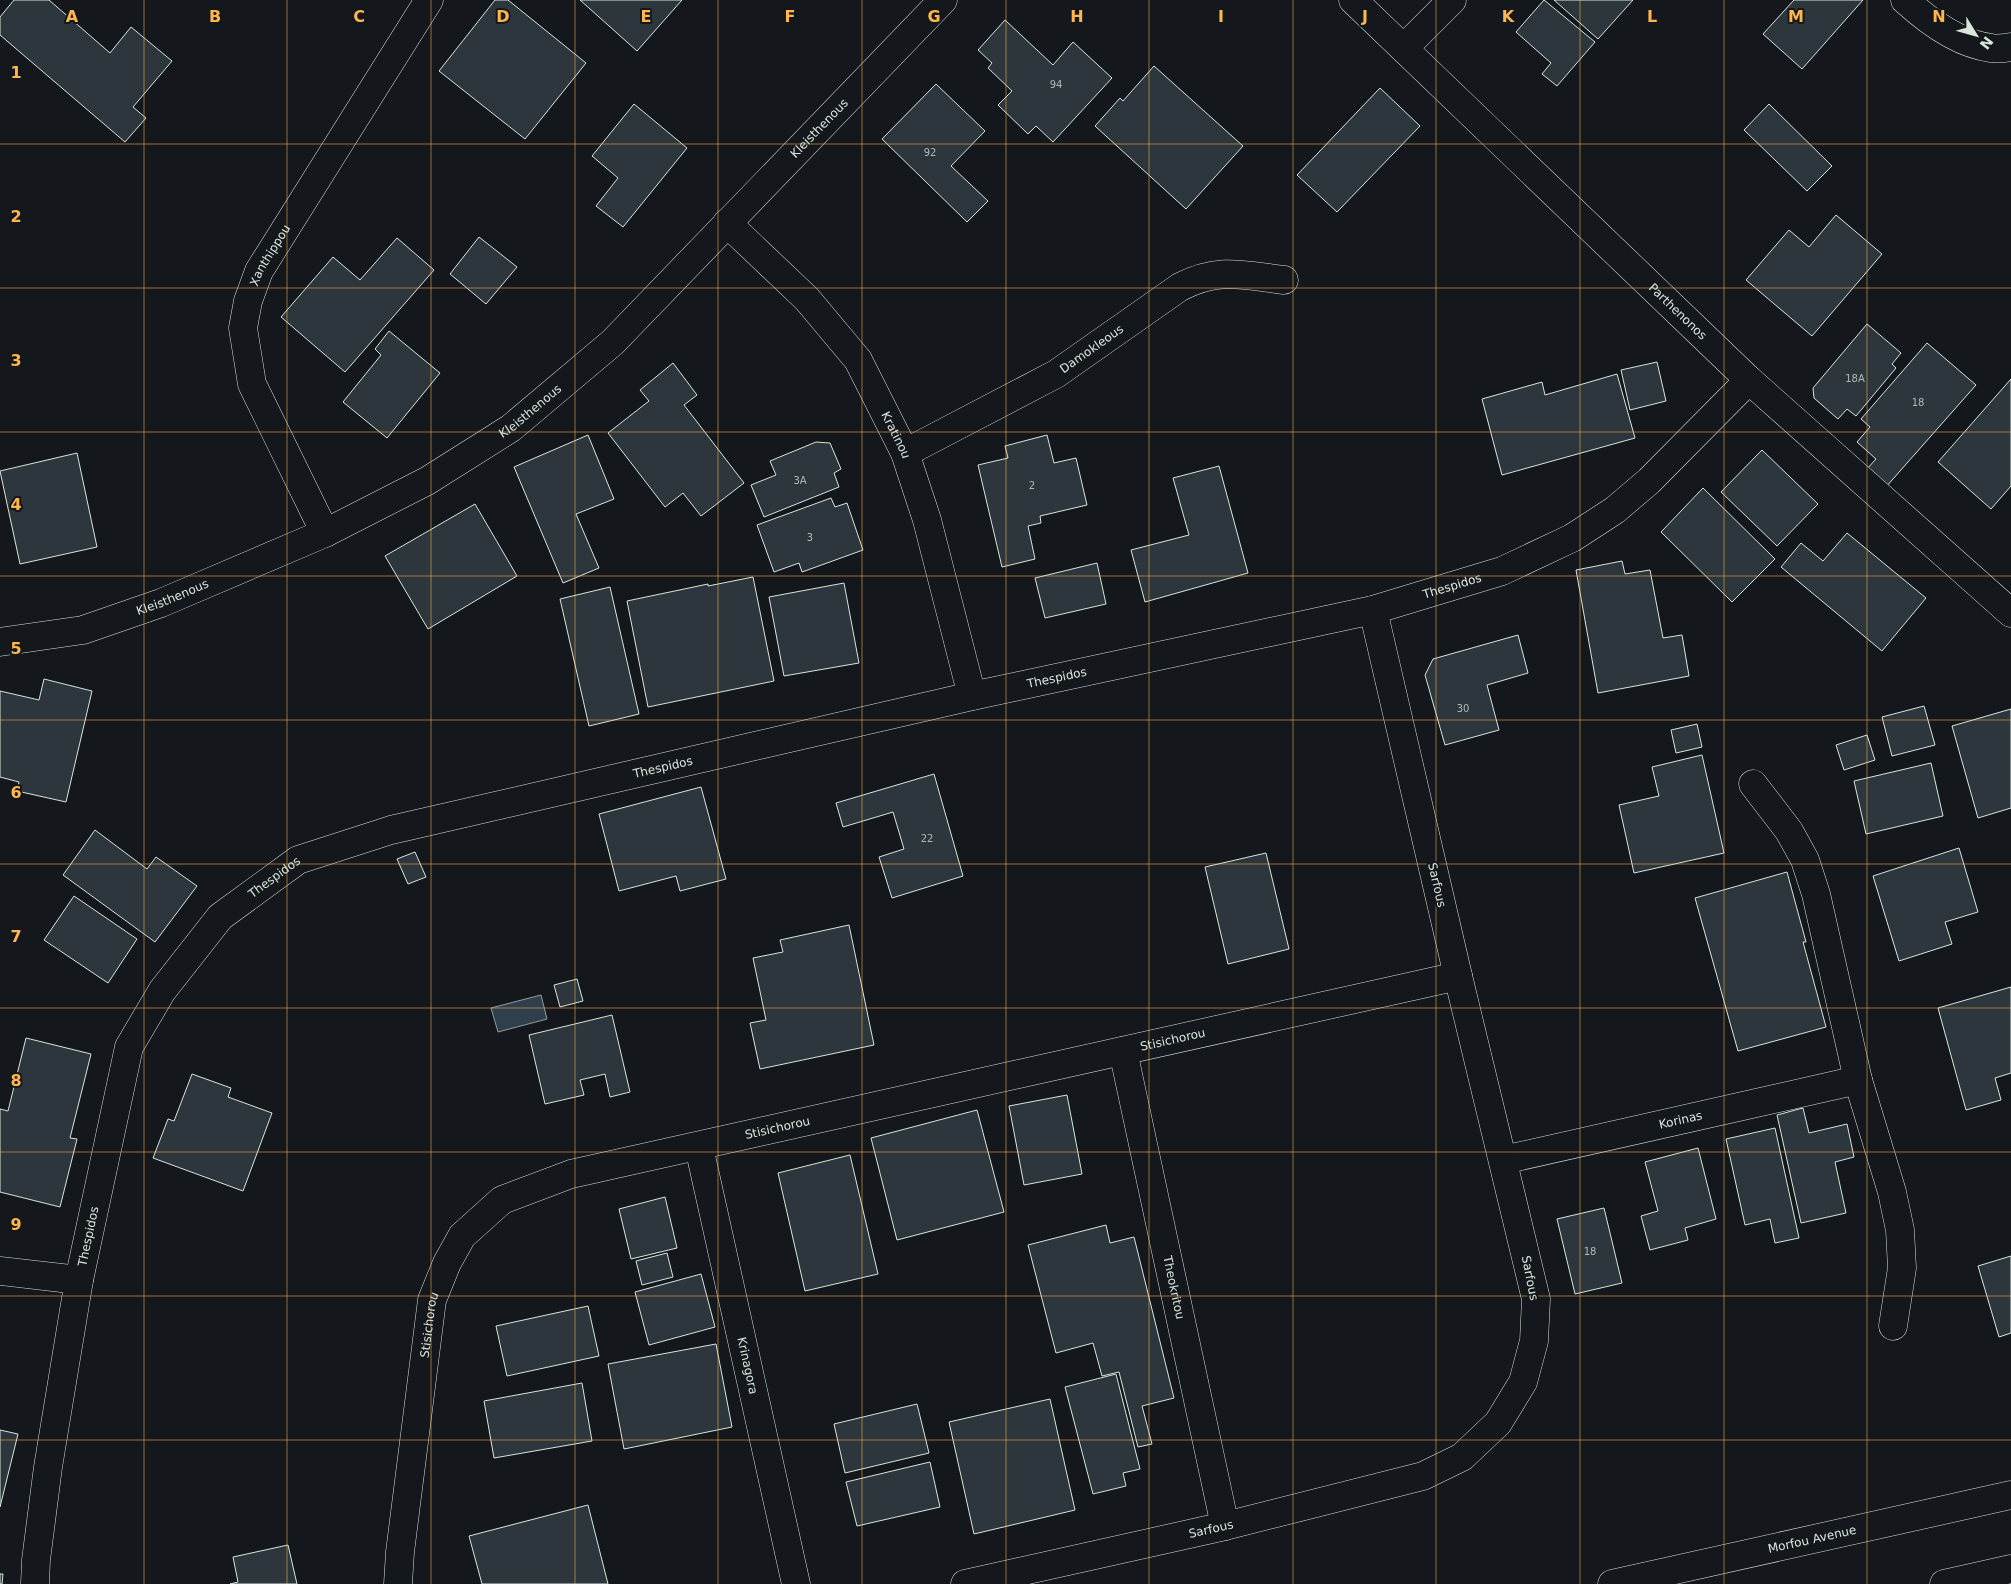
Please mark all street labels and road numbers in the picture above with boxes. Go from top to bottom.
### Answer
street label: Kleisthenous [788,96,851,161]
street label: Xanthippou [247,222,293,288]
street label: Parthenonos [1646,281,1710,343]
street label: Damokleous [1057,322,1126,376]
street label: Kleisthenous [496,381,564,441]
street label: Kratinou [878,409,913,460]
street label: Thespidos [1420,571,1483,602]
street label: Kleisthenous [134,577,211,618]
street label: Thespidos [1025,665,1088,691]
street label: Thespidos [631,754,694,781]
street label: Thespidos [245,854,303,901]
street label: Sarfous [1425,861,1449,909]
street label: Stisichorou [1139,1026,1207,1054]
street label: Korinas [1657,1108,1704,1132]
street label: Stisichorou [744,1114,811,1142]
street label: Thespidos [75,1205,102,1269]
street label: Theokritou [1160,1254,1187,1321]
street label: Sarfous [1519,1254,1541,1302]
street label: Stisichorou [418,1290,442,1359]
street label: Krinagora [734,1336,761,1396]
street label: Sarfous [1187,1517,1235,1541]
street label: Morfou Avenue [1767,1523,1858,1556]

